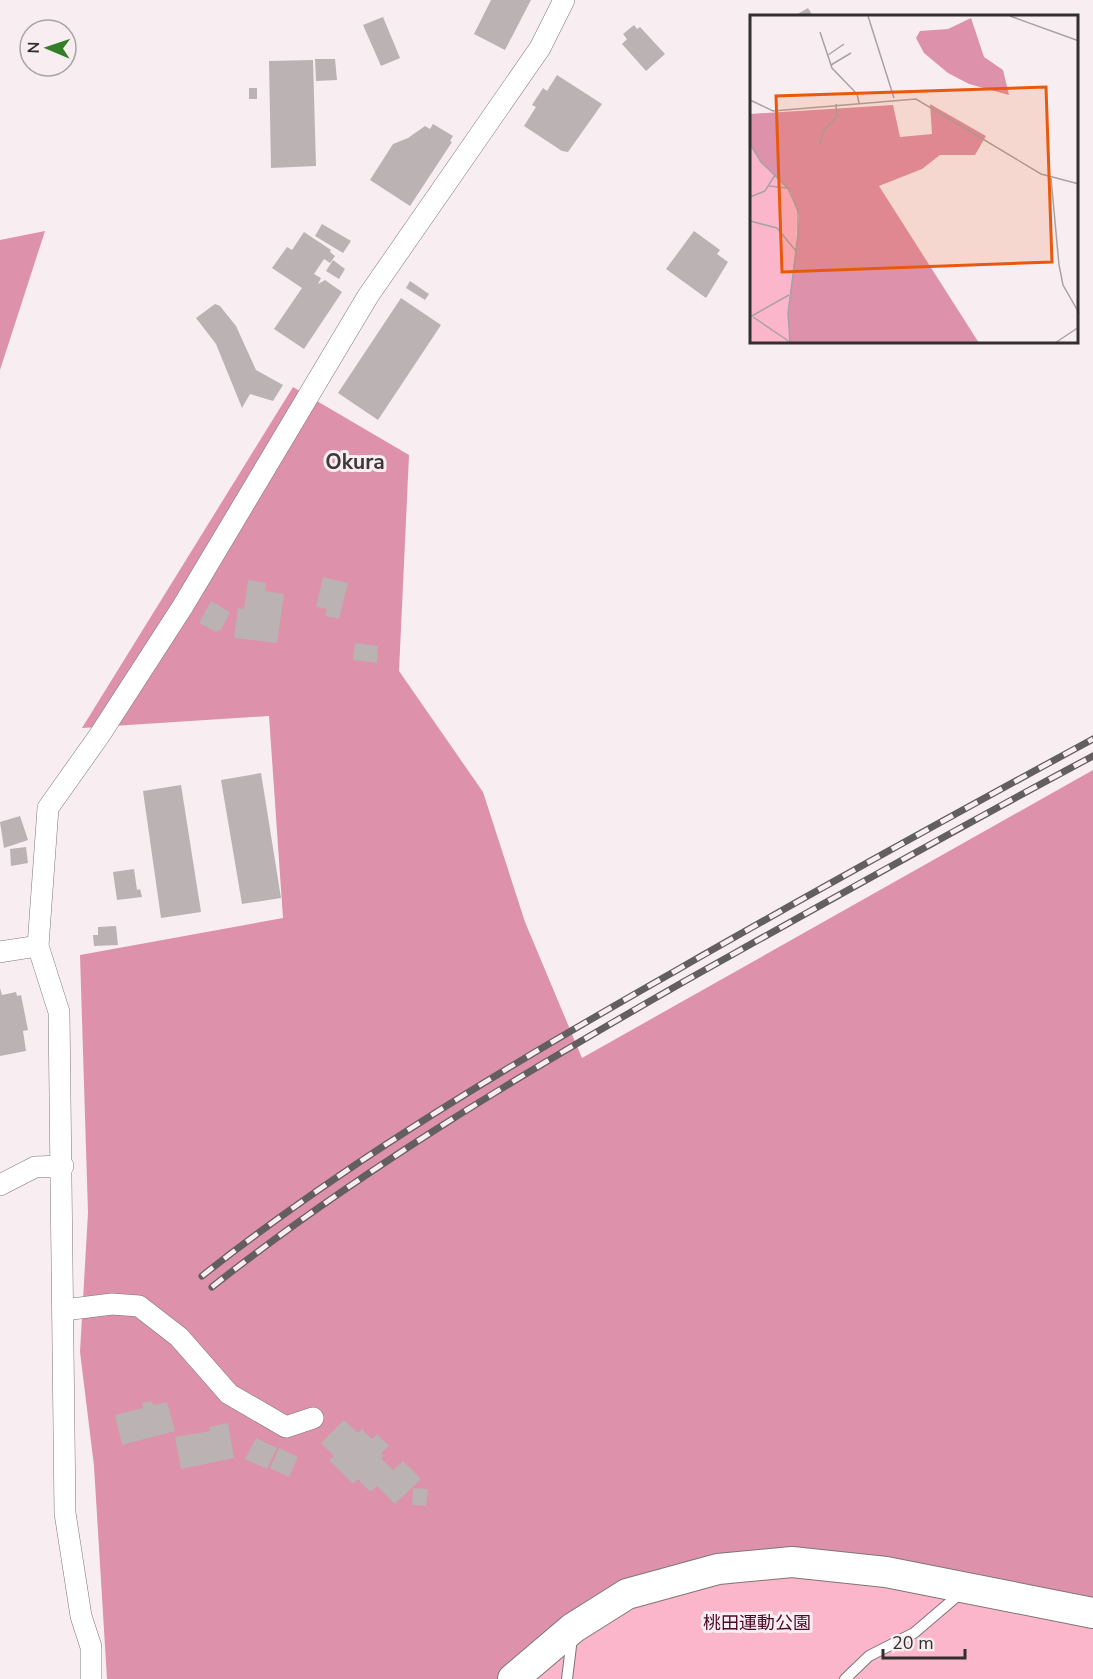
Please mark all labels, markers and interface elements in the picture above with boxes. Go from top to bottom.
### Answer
inset map [750,15,1078,344]
north arrow [18,18,78,78]
text: N [23,41,45,54]
district label: Okura [325,448,385,476]
park label: 桃田運動公園 [703,1611,811,1635]
scale bar [883,1622,966,1660]
text: 20 m [892,1631,934,1655]

